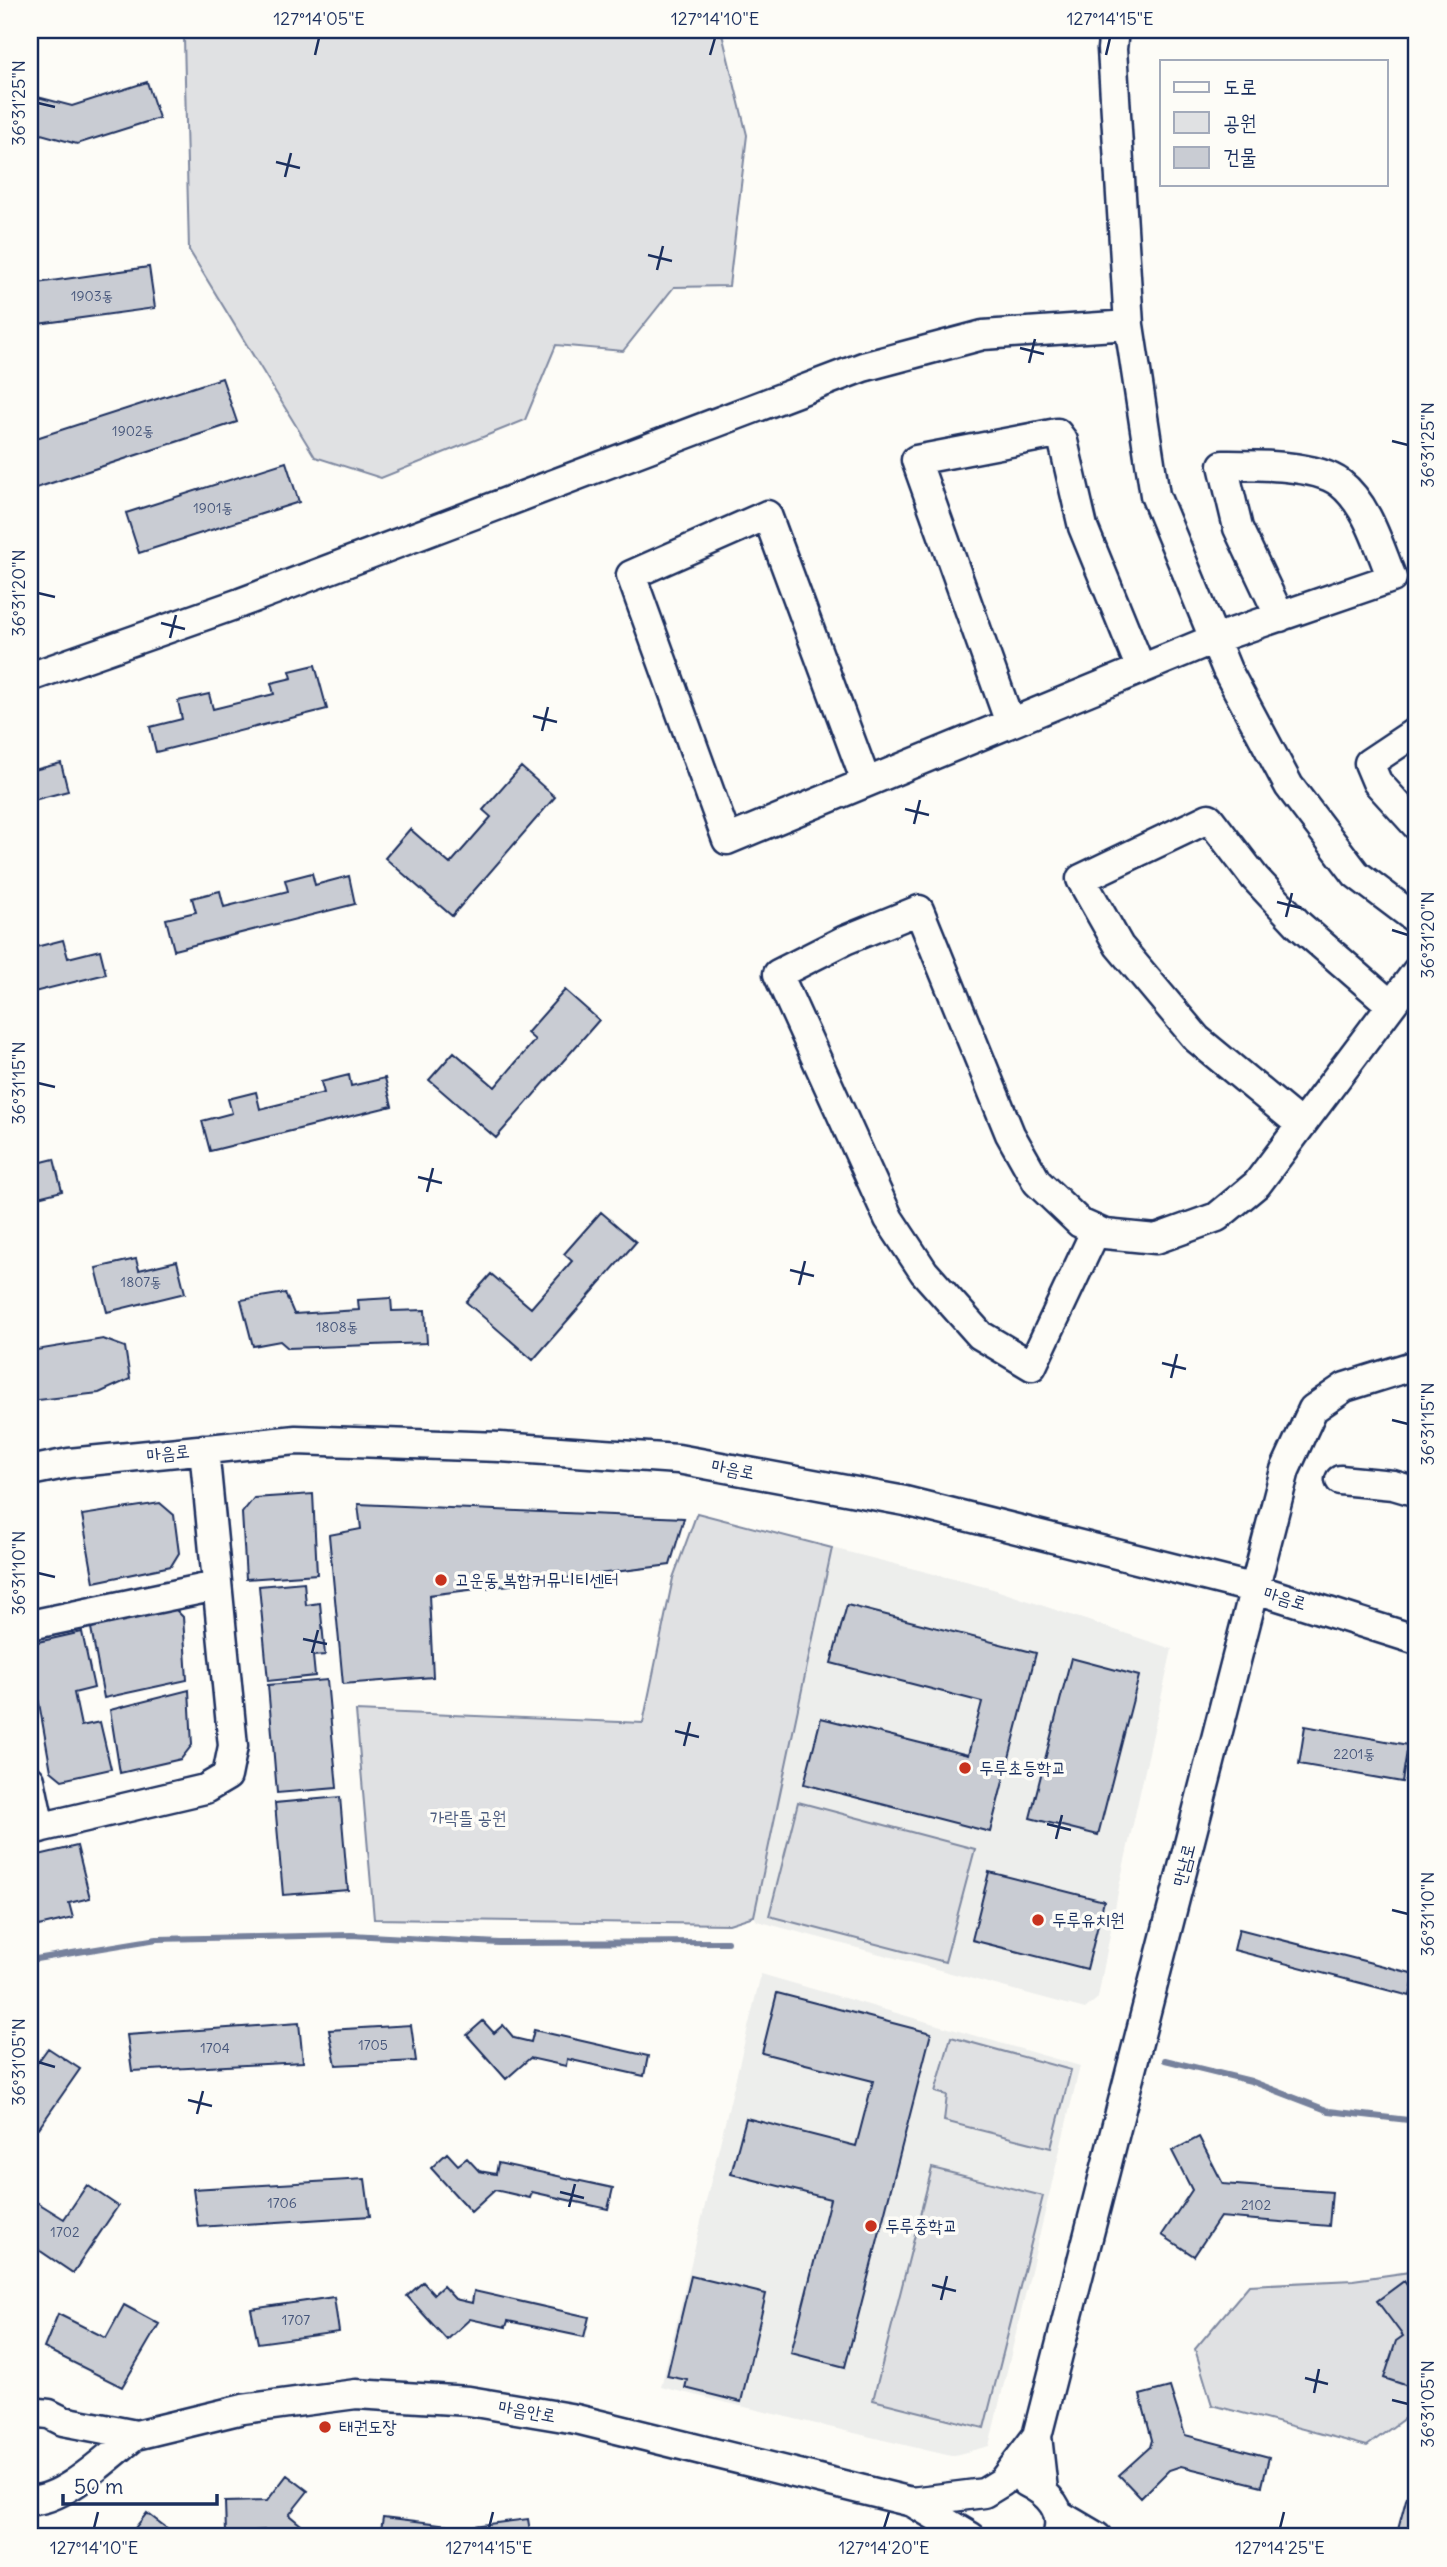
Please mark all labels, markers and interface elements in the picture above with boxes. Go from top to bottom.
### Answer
text: 127°14'05"E [273,7,365,30]
text: 127°14'10"E [671,7,759,30]
text: 127°14'15"E [1066,7,1154,30]
text: 36°31'25"N [7,60,30,146]
legend [1160,60,1388,186]
text: 도로 [1223,73,1257,100]
text: 공원 [1223,109,1257,136]
text: 건물 [1223,143,1257,170]
house number: 1903동 [71,287,113,305]
text: 36°31'25"N [1416,402,1439,488]
house number: 1902동 [112,422,154,440]
house number: 1901동 [193,499,233,517]
text: 36°31'20"N [7,549,30,637]
text: 36°31'20"N [1416,891,1439,979]
text: 36°31'15"N [7,1041,30,1125]
house number: 1807동 [121,1273,161,1291]
house number: 1808동 [316,1318,358,1336]
text: 36°31'15"N [1416,1382,1439,1466]
street label: 마음로 [145,1439,191,1466]
street label: 마음로 [710,1453,757,1484]
text: 36°31'10"N [7,1531,30,1615]
place label: 고운동 복합커뮤니티센터 [455,1568,619,1591]
marker: 고운동 복합커뮤니티센터 [433,1572,449,1588]
street label: 마음로 [1261,1580,1309,1615]
house number: 2201동 [1333,1745,1375,1763]
place label: 두루초등학교 [979,1756,1066,1779]
marker: 두루초등학교 [957,1760,973,1776]
park label: 가락뜰 공원 [430,1806,506,1829]
street label: 만남로 [1167,1841,1200,1889]
text: 36°31'10"N [1416,1872,1439,1956]
place label: 두루유치원 [1052,1908,1124,1931]
marker: 두루유치원 [1030,1912,1046,1928]
text: 36°31'05"N [7,2018,30,2106]
house number: 1705 [358,2036,388,2054]
house number: 1704 [200,2039,230,2057]
house number: 1706 [267,2194,297,2212]
house number: 2102 [1241,2196,1271,2214]
place label: 두루중학교 [885,2214,957,2237]
marker: 두루중학교 [863,2218,879,2234]
house number: 1702 [50,2223,80,2241]
house number: 1707 [282,2311,310,2329]
text: 36°31'05"N [1416,2360,1439,2448]
street label: 마음안로 [497,2394,558,2427]
place label: 태권도장 [339,2415,397,2438]
marker: 태권도장 [317,2419,333,2435]
scale bar [63,2462,217,2506]
text: 50 m [74,2473,123,2500]
text: 127°14'10"E [50,2536,138,2559]
text: 127°14'15"E [445,2536,533,2559]
text: 127°14'20"E [838,2536,930,2559]
text: 127°14'25"E [1235,2536,1325,2559]

